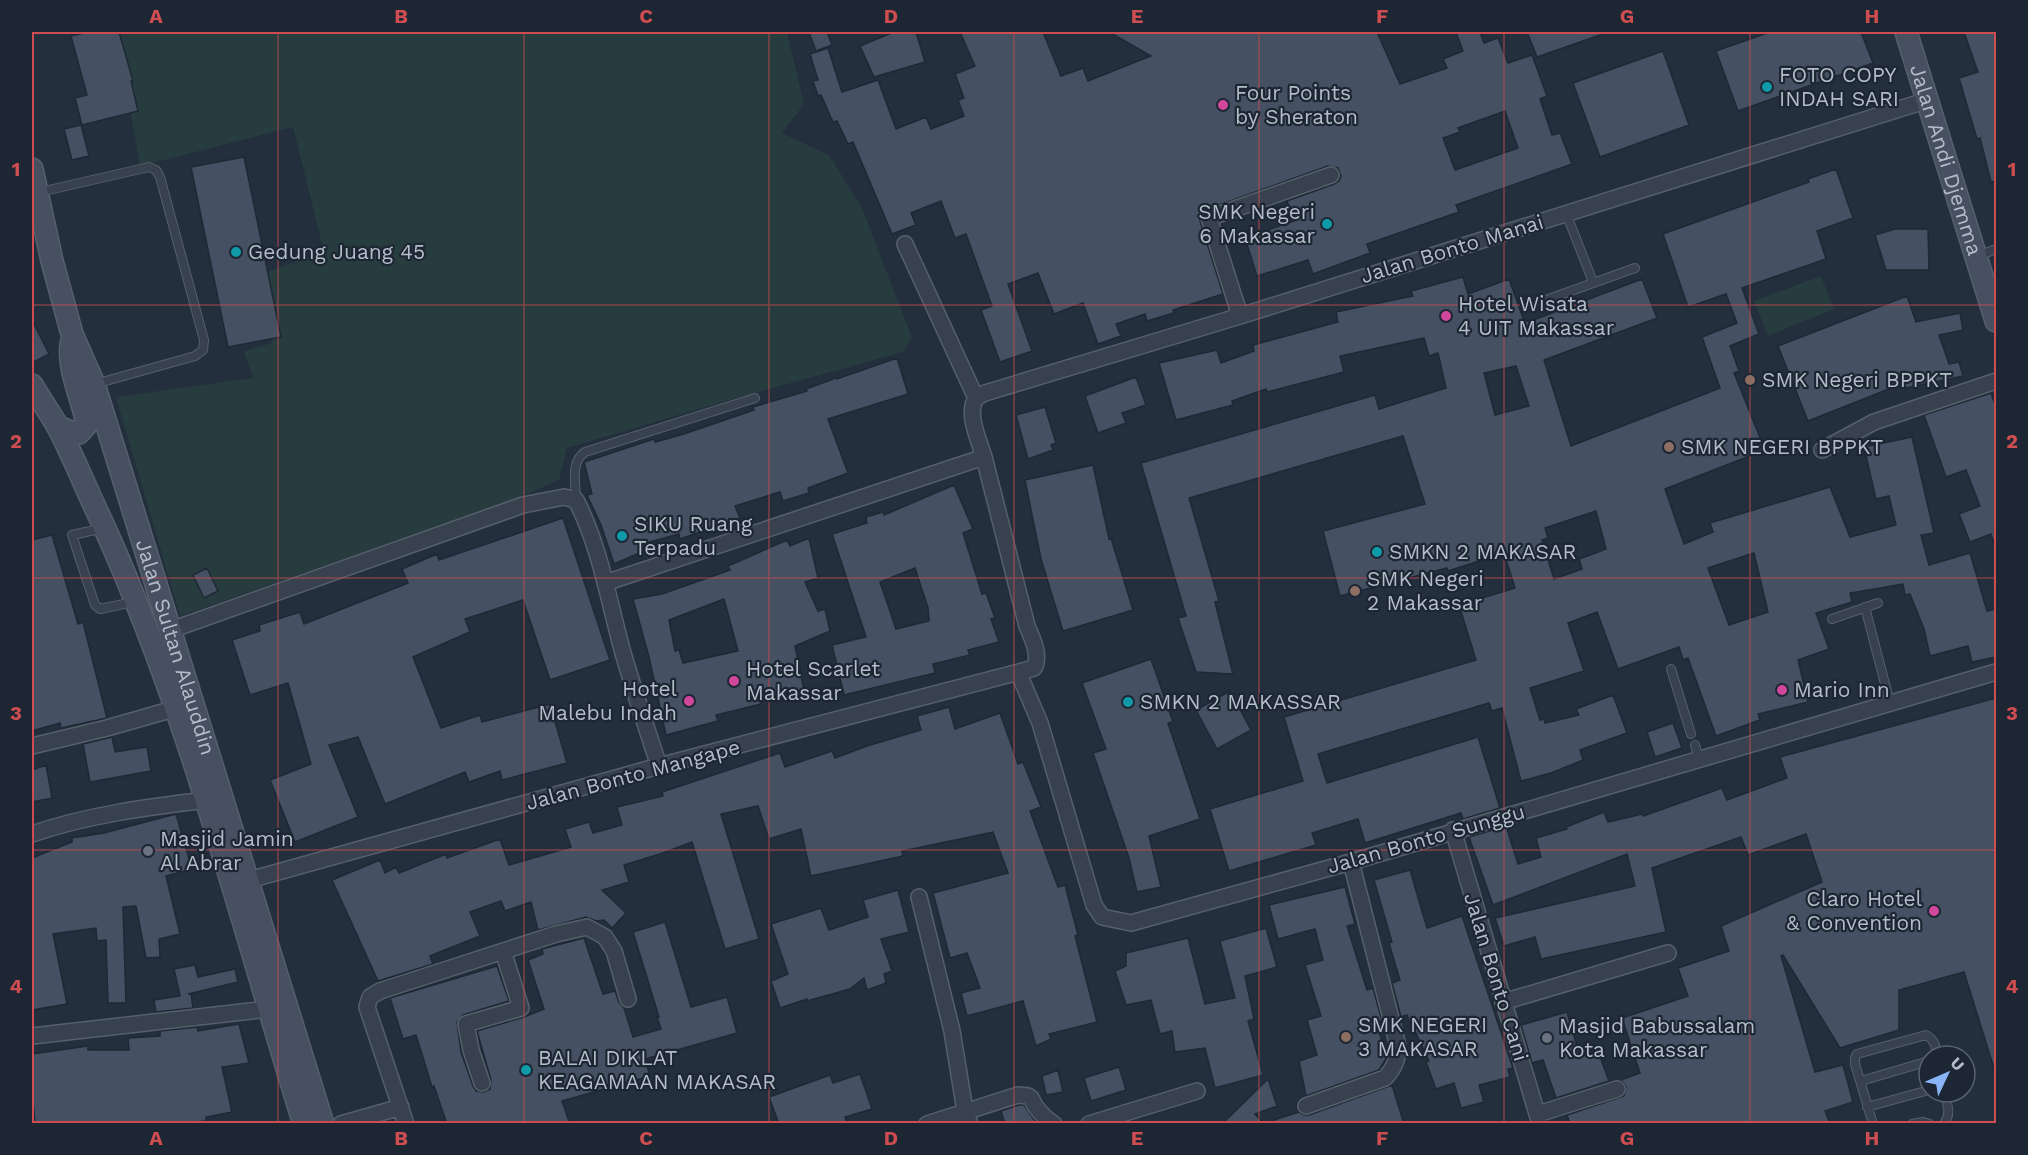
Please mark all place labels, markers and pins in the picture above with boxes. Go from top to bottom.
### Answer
place label: FOTO COPY INDAH SARI [1779,62,1899,111]
place label: Four Points by Sheraton [1235,80,1358,129]
marker: FOTO COPY INDAH SARI [1760,80,1774,94]
marker: Four Points by Sheraton [1216,98,1230,112]
place label: SMK Negeri 6 Makassar [1198,199,1315,248]
marker: SMK Negeri 6 Makassar [1320,217,1334,231]
place label: Gedung Juang 45 [248,239,425,264]
marker: Gedung Juang 45 [229,245,243,259]
place label: Hotel Wisata 4 UIT Makassar [1458,291,1615,340]
marker: Hotel Wisata 4 UIT Makassar [1439,309,1453,323]
place label: SMK Negeri BPPKT [1762,367,1952,392]
marker: SMK Negeri BPPKT [1743,373,1757,387]
place label: SMK NEGERI BPPKT [1681,434,1884,459]
marker: SMK NEGERI BPPKT [1662,440,1676,454]
place label: SIKU Ruang Terpadu [634,511,753,560]
marker: SIKU Ruang Terpadu [615,529,629,543]
place label: SMKN 2 MAKASAR [1389,539,1577,564]
marker: SMKN 2 MAKASAR [1370,545,1384,559]
place label: SMK Negeri 2 Makassar [1367,566,1484,615]
marker: SMK Negeri 2 Makassar [1348,584,1362,598]
place label: Hotel Scarlet Makassar [746,656,880,705]
marker: Hotel Scarlet Makassar [727,674,741,688]
place label: Hotel Malebu Indah [538,676,678,725]
place label: Mario Inn [1794,677,1890,702]
marker: Mario Inn [1775,683,1789,697]
place label: SMKN 2 MAKASSAR [1140,689,1341,714]
marker: Hotel Malebu Indah [682,694,696,708]
marker: SMKN 2 MAKASSAR [1121,695,1135,709]
place label: Masjid Jamin Al Abrar [160,826,294,875]
marker: Masjid Jamin Al Abrar [141,844,155,858]
place label: Claro Hotel & Convention [1786,886,1923,935]
marker: Claro Hotel & Convention [1927,904,1941,918]
place label: SMK NEGERI 3 MAKASAR [1358,1012,1487,1061]
place label: Masjid Babussalam Kota Makassar [1559,1013,1755,1062]
marker: SMK NEGERI 3 MAKASAR [1339,1030,1353,1044]
marker: Masjid Babussalam Kota Makassar [1540,1031,1554,1045]
place label: BALAI DIKLAT KEAGAMAAN MAKASAR [538,1045,776,1094]
marker: BALAI DIKLAT KEAGAMAAN MAKASAR [519,1063,533,1077]

